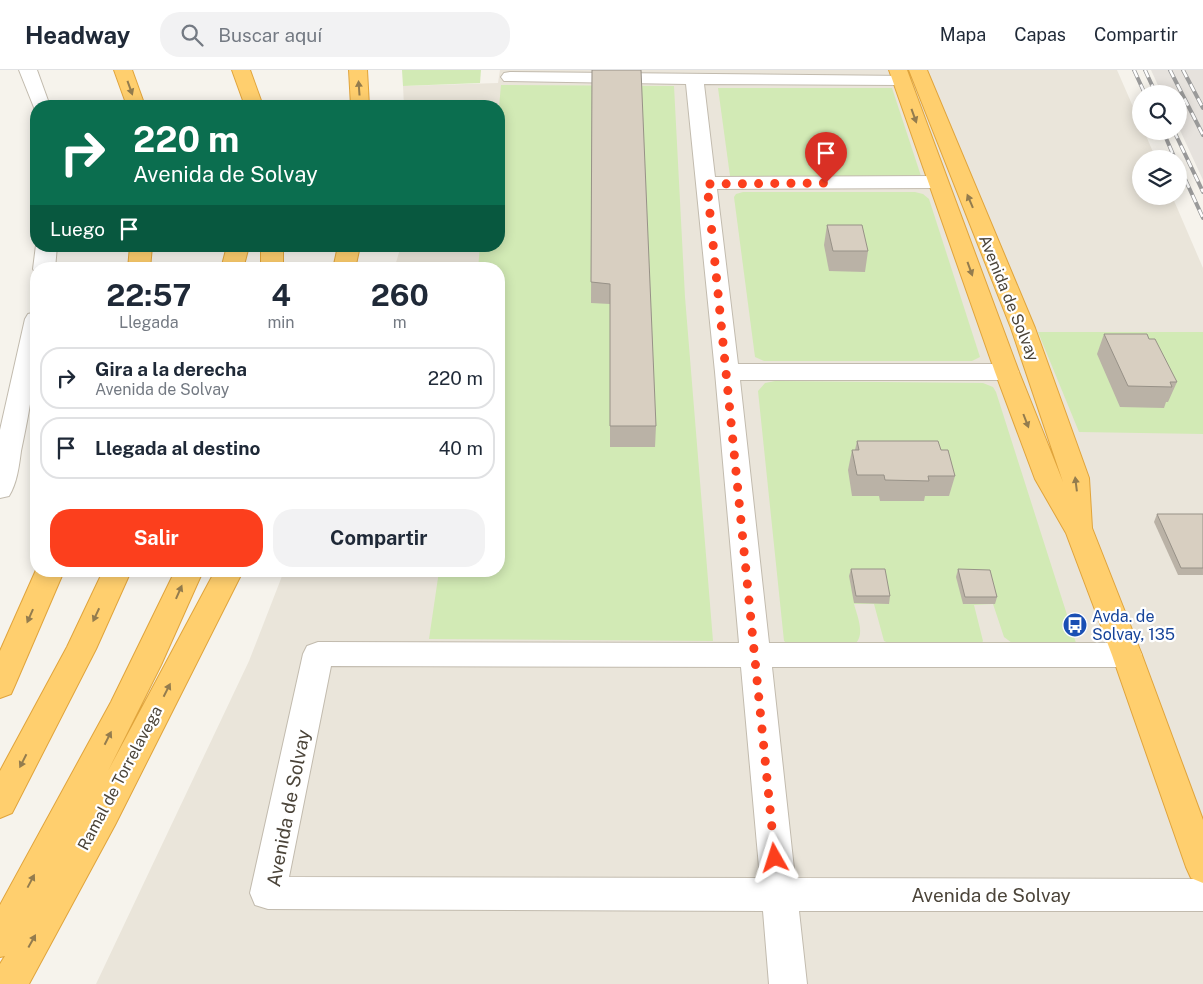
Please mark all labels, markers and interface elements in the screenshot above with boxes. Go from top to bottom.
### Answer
search box [160,12,510,57]
text: Headway [25,21,130,49]
icon: search [178,21,206,49]
text: Buscar aquí [218,24,322,46]
text: Mapa [940,24,986,45]
text: Capas [1014,24,1066,45]
text: Compartir [1094,24,1178,45]
one-way arrow [355,80,363,96]
one-way arrow [126,81,134,96]
map controls [1132,85,1187,205]
button: search [1132,85,1187,140]
one-way arrow [910,109,918,124]
text: 220 m [133,119,239,160]
icon: right [50,120,115,185]
pin [805,132,847,183]
icon: arrive [812,139,840,167]
button: layers [1132,150,1187,205]
text: Avenida de Solvay [133,161,318,187]
one-way arrow [965,194,973,208]
icon: arrive [115,215,143,243]
text: Luego [50,218,105,240]
street label: Avenida de Solvay [975,232,1043,364]
one-way arrow [967,261,974,276]
text: 22:57 [106,277,191,313]
text: 4 [271,277,291,313]
text: 260 [371,277,429,313]
text: Llegada [119,313,179,332]
text: min [267,313,295,332]
text: m [393,313,407,332]
text: Gira a la derecha [95,358,247,380]
icon: right [52,364,80,392]
text: 220 m [428,367,483,389]
text: Avenida de Solvay [95,380,229,399]
one-way arrow [1022,414,1030,429]
icon: arrive [52,434,80,462]
text: Llegada al destino [95,437,260,459]
text: 40 m [438,437,483,459]
one-way arrow [1072,475,1080,491]
button: Salir [50,509,263,567]
button: Compartir [273,509,485,567]
one-way arrow [176,585,184,599]
place label: Avda. de Solvay, 135 [1092,607,1175,644]
one-way arrow [92,608,100,623]
one-way arrow [26,609,34,623]
bus stop icon: Avda. de Solvay, 135 [1062,612,1088,638]
one-way arrow [163,683,171,697]
street label: Ramal de Torrelavega [74,703,166,853]
street label: Avenida de Solvay [262,728,314,888]
one-way arrow [104,731,112,745]
one-way arrow [19,753,27,768]
position arrow [748,831,800,883]
one-way arrow [27,875,36,888]
street label: Avenida de Solvay [911,884,1071,906]
one-way arrow [28,934,36,949]

